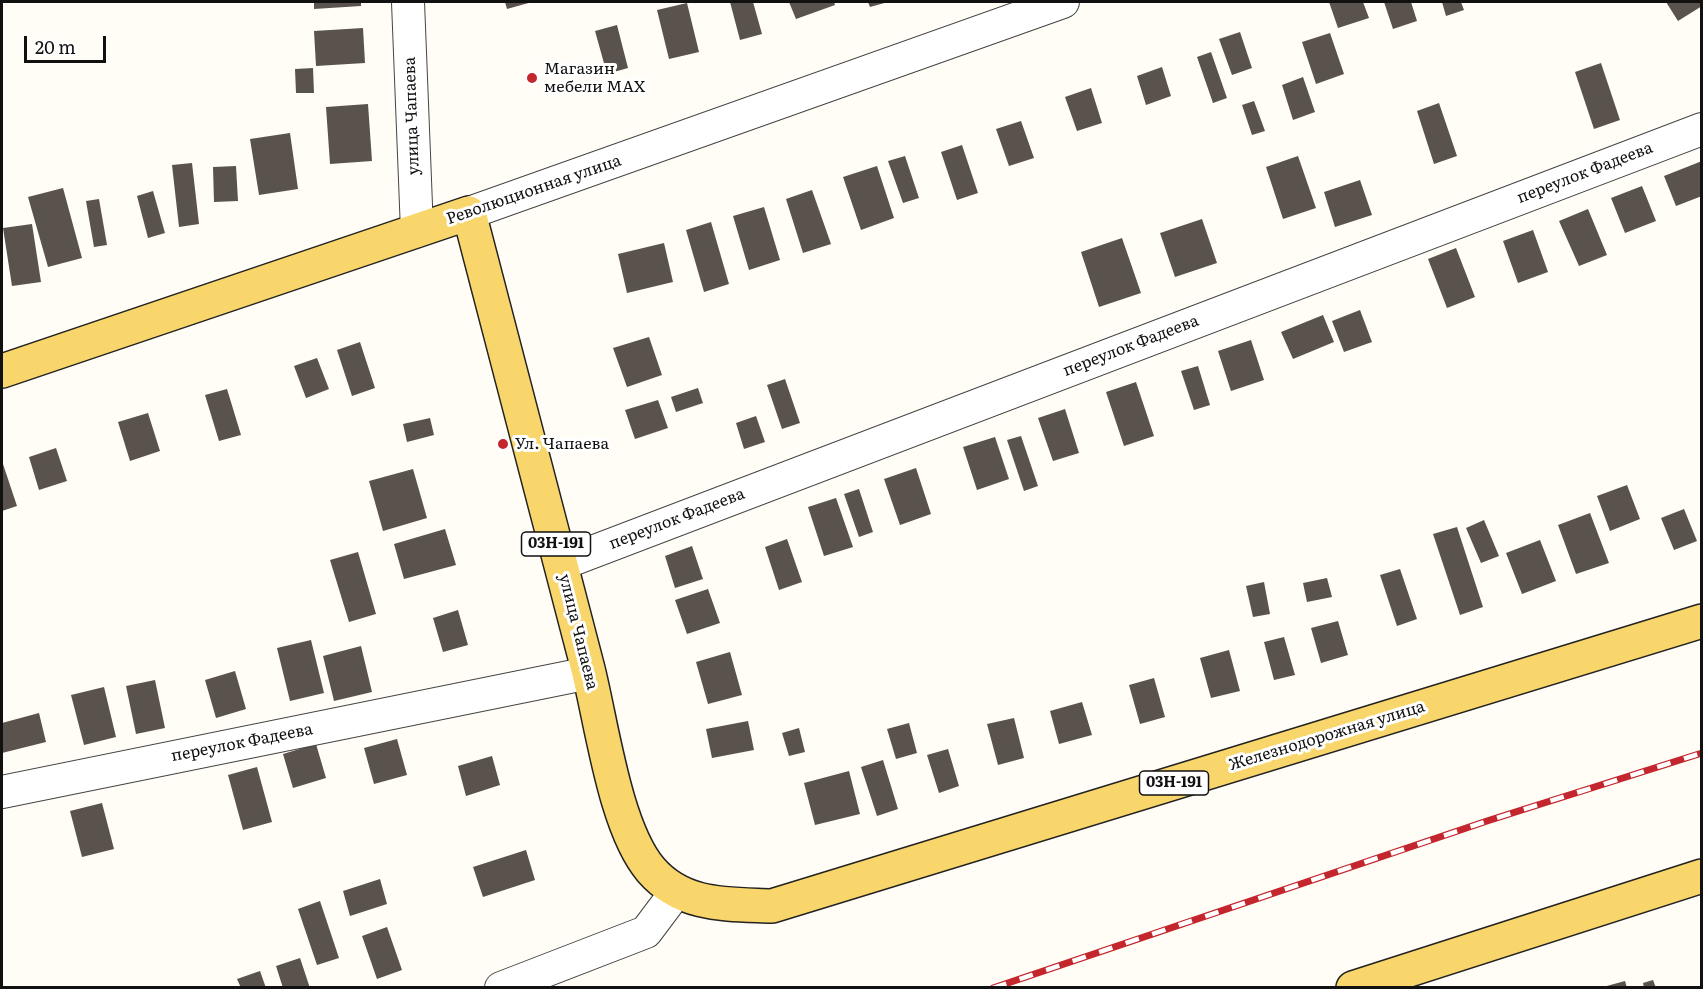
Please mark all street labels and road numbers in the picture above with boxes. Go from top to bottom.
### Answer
street label: улица Чапаева [400,56,424,176]
street label: переулок Фадеева [1514,138,1656,208]
street label: Революционная улица [444,151,624,229]
street label: переулок Фадеева [1060,311,1202,381]
street label: переулок Фадеева [606,484,748,554]
road number: 03Н-191 [522,532,590,556]
street label: улица Чапаева [554,572,602,692]
street label: Железнодорожная улица [1227,697,1427,775]
street label: переулок Фадеева [170,720,314,766]
road number: 03Н-191 [1140,771,1208,795]

